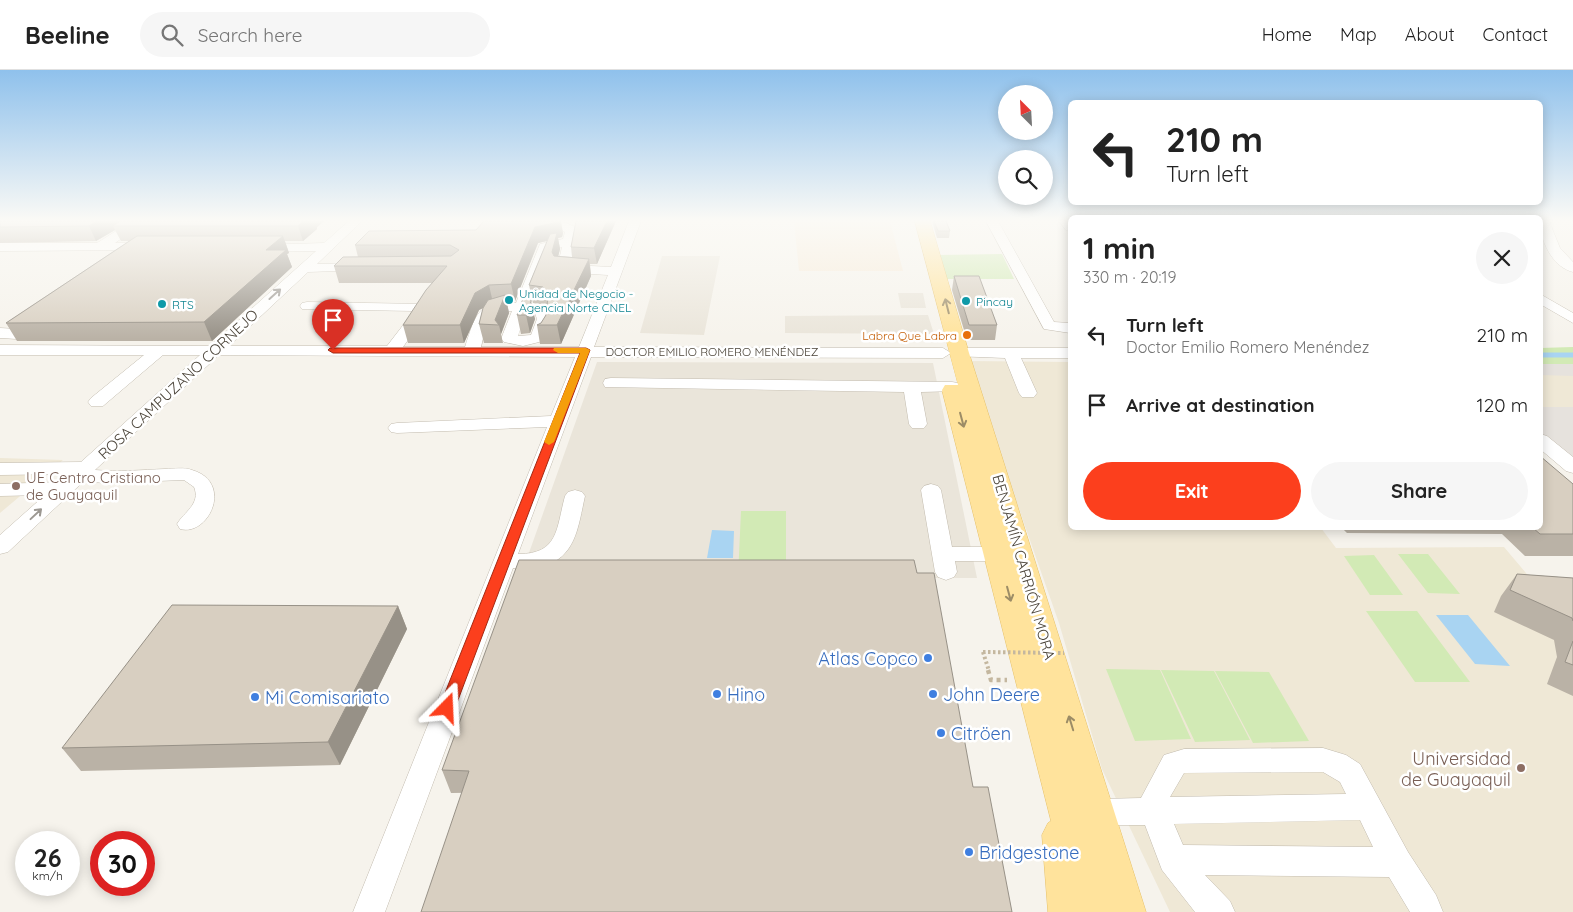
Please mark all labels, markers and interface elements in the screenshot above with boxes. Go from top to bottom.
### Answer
search box [140,12,490,57]
text: Beeline [25,20,110,50]
icon: search [158,21,186,49]
text: Search here [198,23,303,47]
text: Home [1262,23,1312,46]
text: Map [1340,23,1377,46]
text: About [1405,23,1455,46]
text: Contact [1483,23,1548,46]
north arrow [998,85,1052,140]
map controls [998,85,1053,205]
text: 210 m [1166,117,1263,161]
icon: left [1083,120,1148,185]
button: search [998,150,1053,205]
text: Turn left [1166,160,1249,188]
text: 1 min [1083,229,1156,267]
button: close [1476,232,1528,284]
text: 330 m · 20:19 [1083,267,1176,287]
place label: Unidad de Negocio - Agencia Norte CNEL [519,286,633,315]
one-way arrow [269,288,282,300]
marker: Unidad de Negocio - Agencia Norte CNEL [503,294,515,306]
place label: Pincay [976,294,1013,309]
marker: Pincay [960,295,972,307]
place label: RTS [172,297,194,312]
marker: RTS [156,298,168,310]
one-way arrow [942,298,951,314]
pin [312,299,354,350]
street label: ROSA CAMPUZANO CORNEJO [94,305,262,463]
icon: arrive [319,306,347,334]
text: Turn left [1126,313,1204,337]
icon: left [1083,321,1111,349]
text: 210 m [1477,323,1528,347]
place label: Labra Que Labra [862,328,957,343]
marker: Labra Que Labra [961,329,973,341]
text: Doctor Emilio Romero Menéndez [1126,337,1369,357]
street label: DOCTOR EMILIO ROMERO MENÉNDEZ [605,344,819,359]
icon: arrive [1083,391,1111,419]
text: Arrive at destination [1126,393,1315,417]
text: 120 m [1477,393,1528,417]
one-way arrow [957,412,967,428]
button: Exit [1083,462,1301,520]
button: Share [1311,462,1528,520]
place label: UE Centro Cristiano de Guayaquil [26,468,161,504]
street label: BENJAMÍN CARRIÓN MORA [988,472,1060,662]
marker: UE Centro Cristiano de Guayaquil [10,480,22,492]
one-way arrow [29,508,42,520]
one-way arrow [1004,586,1014,602]
place label: Atlas Copco [818,647,918,670]
marker: Atlas Copco [922,652,934,664]
position arrow [420,681,472,733]
place label: Hino [727,683,765,706]
place label: John Deere [943,683,1040,706]
place label: Mi Comisariato [265,686,390,709]
marker: Hino [711,688,723,700]
marker: John Deere [927,688,939,700]
marker: Mi Comisariato [249,691,261,703]
one-way arrow [1065,715,1075,731]
place label: Citröen [951,722,1011,745]
marker: Citröen [935,727,947,739]
place label: Universidad de Guayaquil [1401,747,1511,791]
marker: Universidad de Guayaquil [1515,762,1527,774]
speed limit sign: 30 [90,831,155,896]
place label: Bridgestone [979,841,1079,864]
text: 26 [33,842,62,873]
marker: Bridgestone [963,846,975,858]
text: km/h [32,868,63,883]

